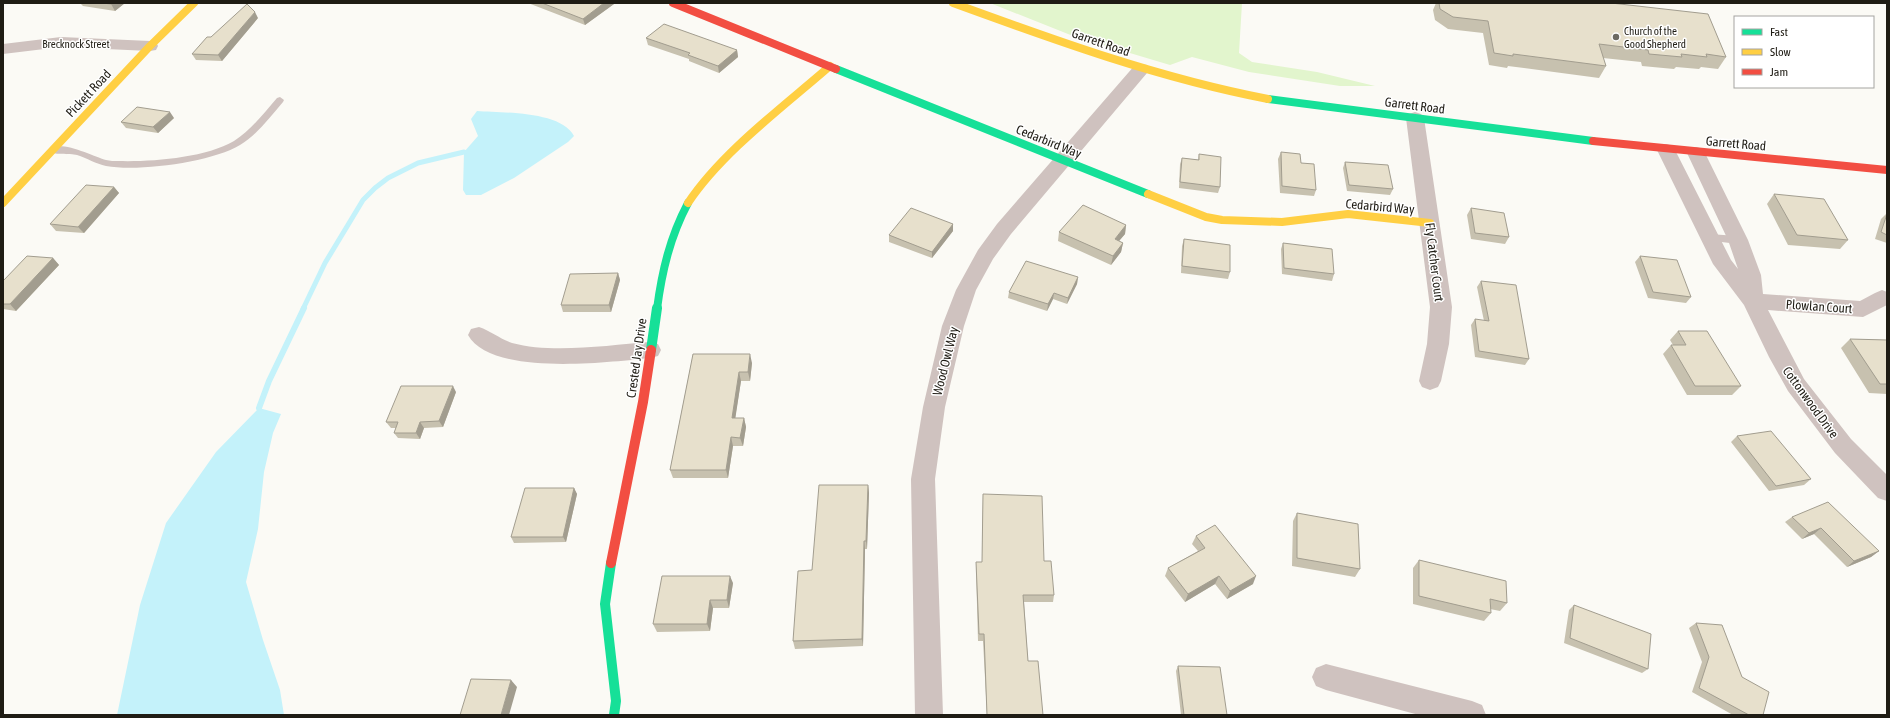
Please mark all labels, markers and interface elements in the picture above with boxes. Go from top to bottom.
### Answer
legend [1734,16,1874,88]
place label: Church of the Good Shepherd [1624,25,1686,50]
text: Fast [1770,25,1788,39]
street label: Garrett Road [1070,26,1132,59]
marker: Church of the Good Shepherd [1611,32,1621,42]
street label: Brecknock Street [42,38,110,50]
text: Slow [1770,45,1791,59]
text: Jam [1770,65,1788,79]
street label: Pickett Road [63,67,114,120]
street label: Garrett Road [1384,94,1446,117]
street label: Cedarbird Way [1014,122,1084,162]
street label: Garrett Road [1705,133,1767,154]
street label: Cedarbird Way [1345,196,1416,217]
street label: Fly Catcher Court [1422,222,1447,303]
street label: Plowlan Court [1785,297,1853,316]
street label: Crested Jay Drive [623,317,650,399]
street label: Wood Owl Way [930,325,961,397]
street label: Cottonwood Drive [1780,364,1842,441]

